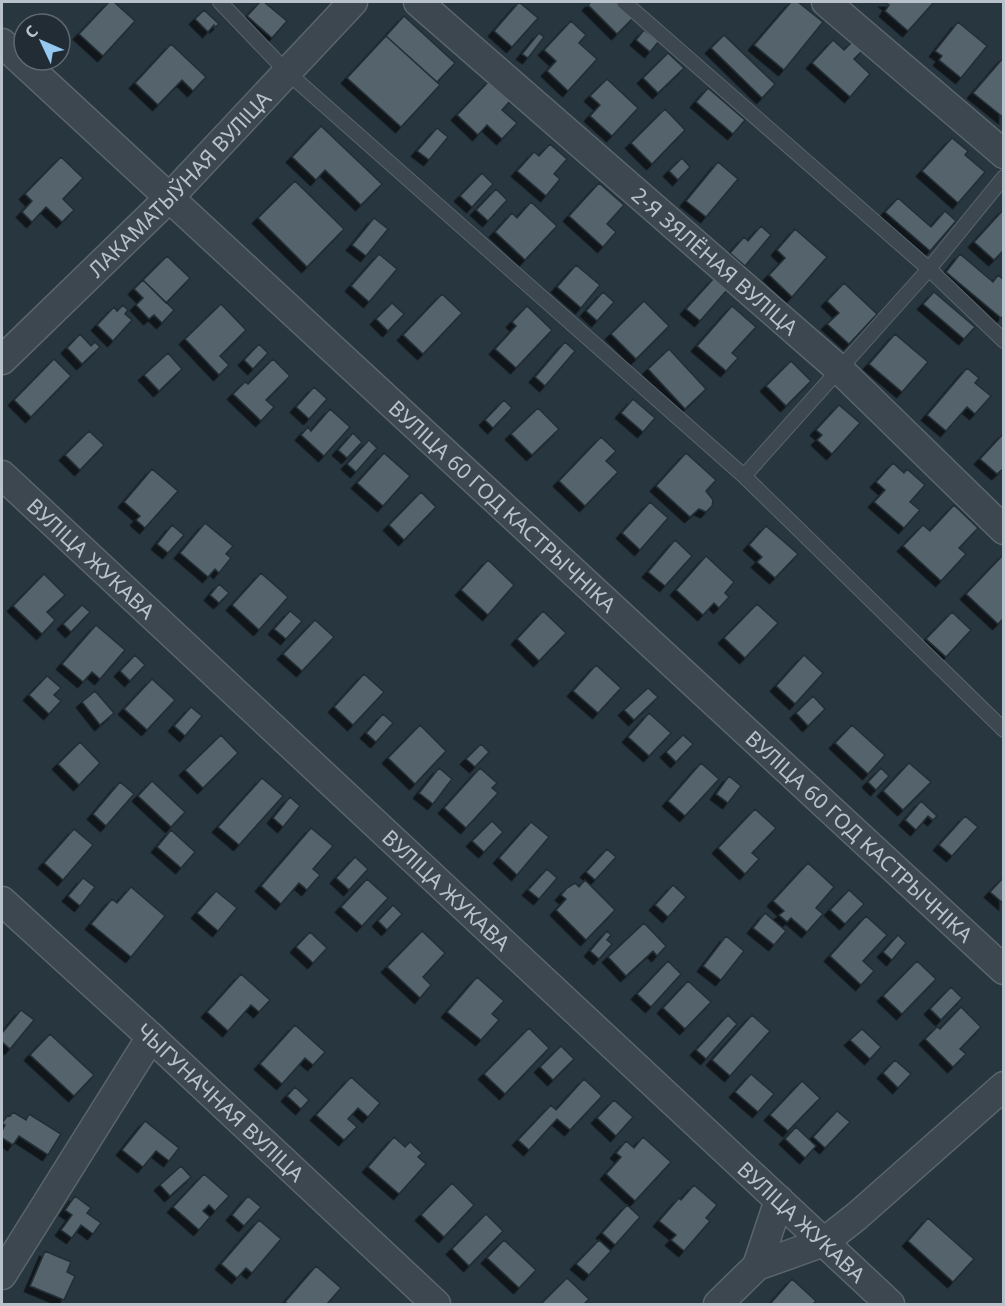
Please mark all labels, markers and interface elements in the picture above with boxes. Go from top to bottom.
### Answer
north arrow [12,12,72,72]
text: С [20,20,43,43]
street label: ЛАКАМАТЫЎНАЯ ВУЛІЦА [82,84,277,283]
street label: 2-Я ЗЯЛЁНАЯ ВУЛІЦА [626,181,804,341]
street label: ВУЛІЦА 60 ГОД КАСТРЫЧНІКА [383,394,623,619]
street label: ВУЛІЦА ЖУКАВА [21,492,162,625]
street label: ВУЛІЦА 60 ГОД КАСТРЫЧНІКА [740,724,979,949]
street label: ВУЛІЦА ЖУКАВА [376,823,517,957]
street label: ЧЫГУНАЧНАЯ ВУЛІЦА [131,1017,311,1188]
street label: ВУЛІЦА ЖУКАВА [732,1155,872,1289]

